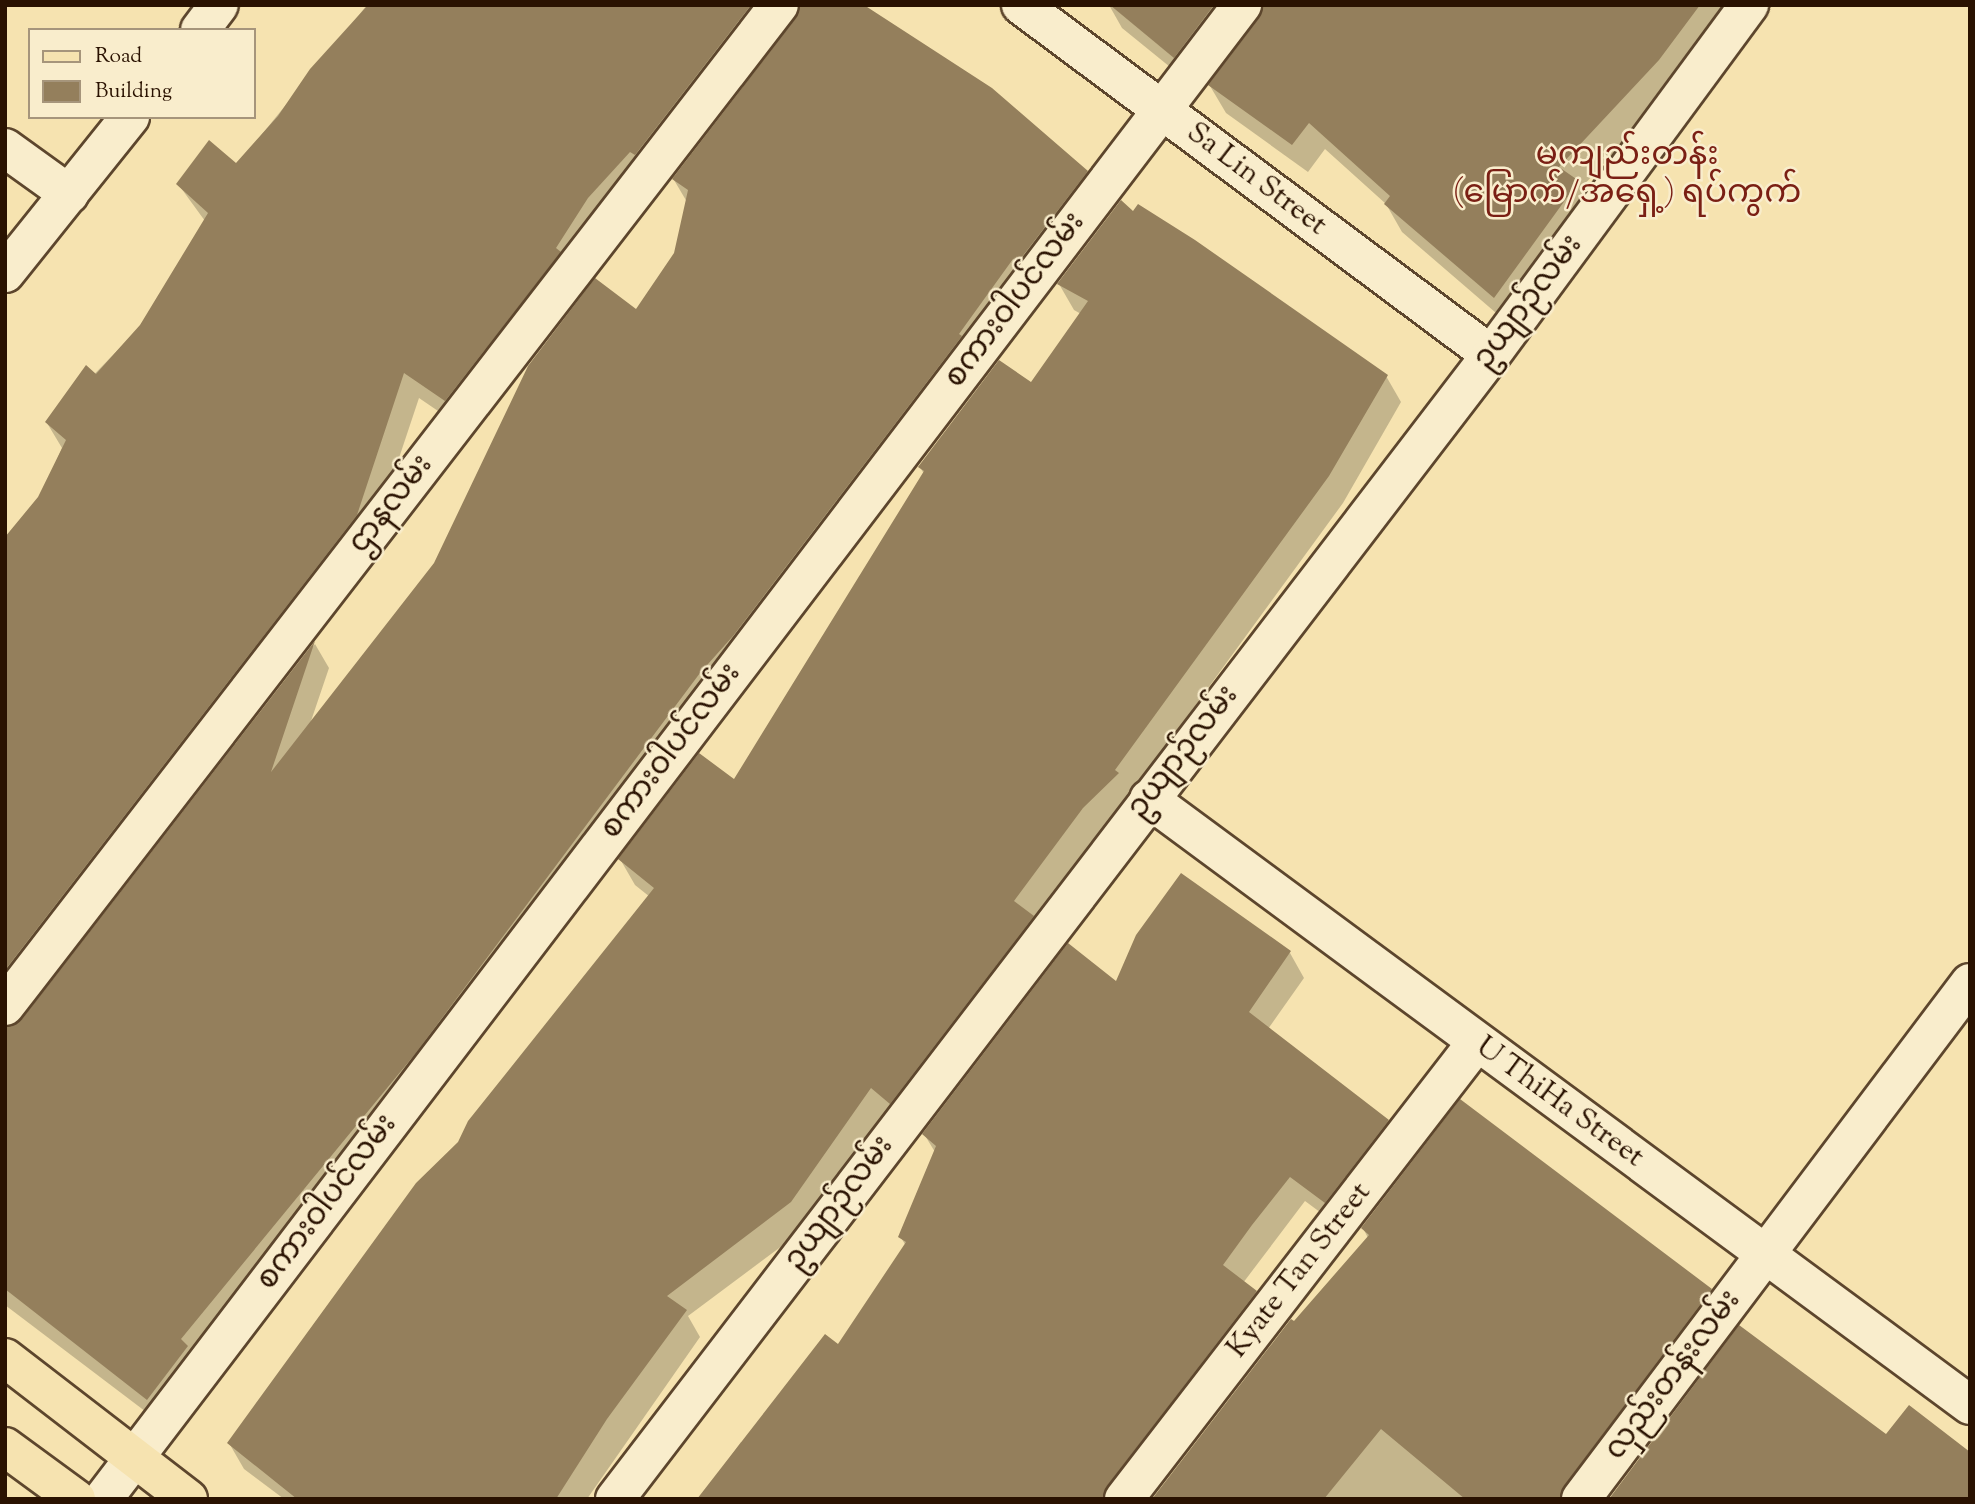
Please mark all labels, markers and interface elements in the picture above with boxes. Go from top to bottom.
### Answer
legend [28,28,256,119]
text: Road [95,42,142,72]
text: Building [95,77,172,107]
street label: Sa Lin Street [1179,116,1333,244]
district label: မကျည်းတန်း (မြောက်/အရှေ့) ရပ်ကွက် [1453,137,1801,215]
street label: စကားဝါပင်လမ်း [938,206,1094,396]
street label: ဥယျာဉ်လမ်း [1467,229,1591,377]
street label: ဌာနလမ်း [342,449,442,561]
street label: စကားဝါပင်လမ်း [594,657,750,847]
street label: ဥယျာဉ်လမ်း [1121,679,1247,827]
street label: U ThiHa Street [1468,1030,1650,1176]
street label: စကားဝါပင်လမ်း [250,1108,406,1298]
street label: ဥယျာဉ်လမ်း [778,1130,902,1278]
street label: Kyate Tan Street [1220,1176,1380,1366]
street label: လှည်းတန်းလမ်း [1599,1284,1749,1468]

